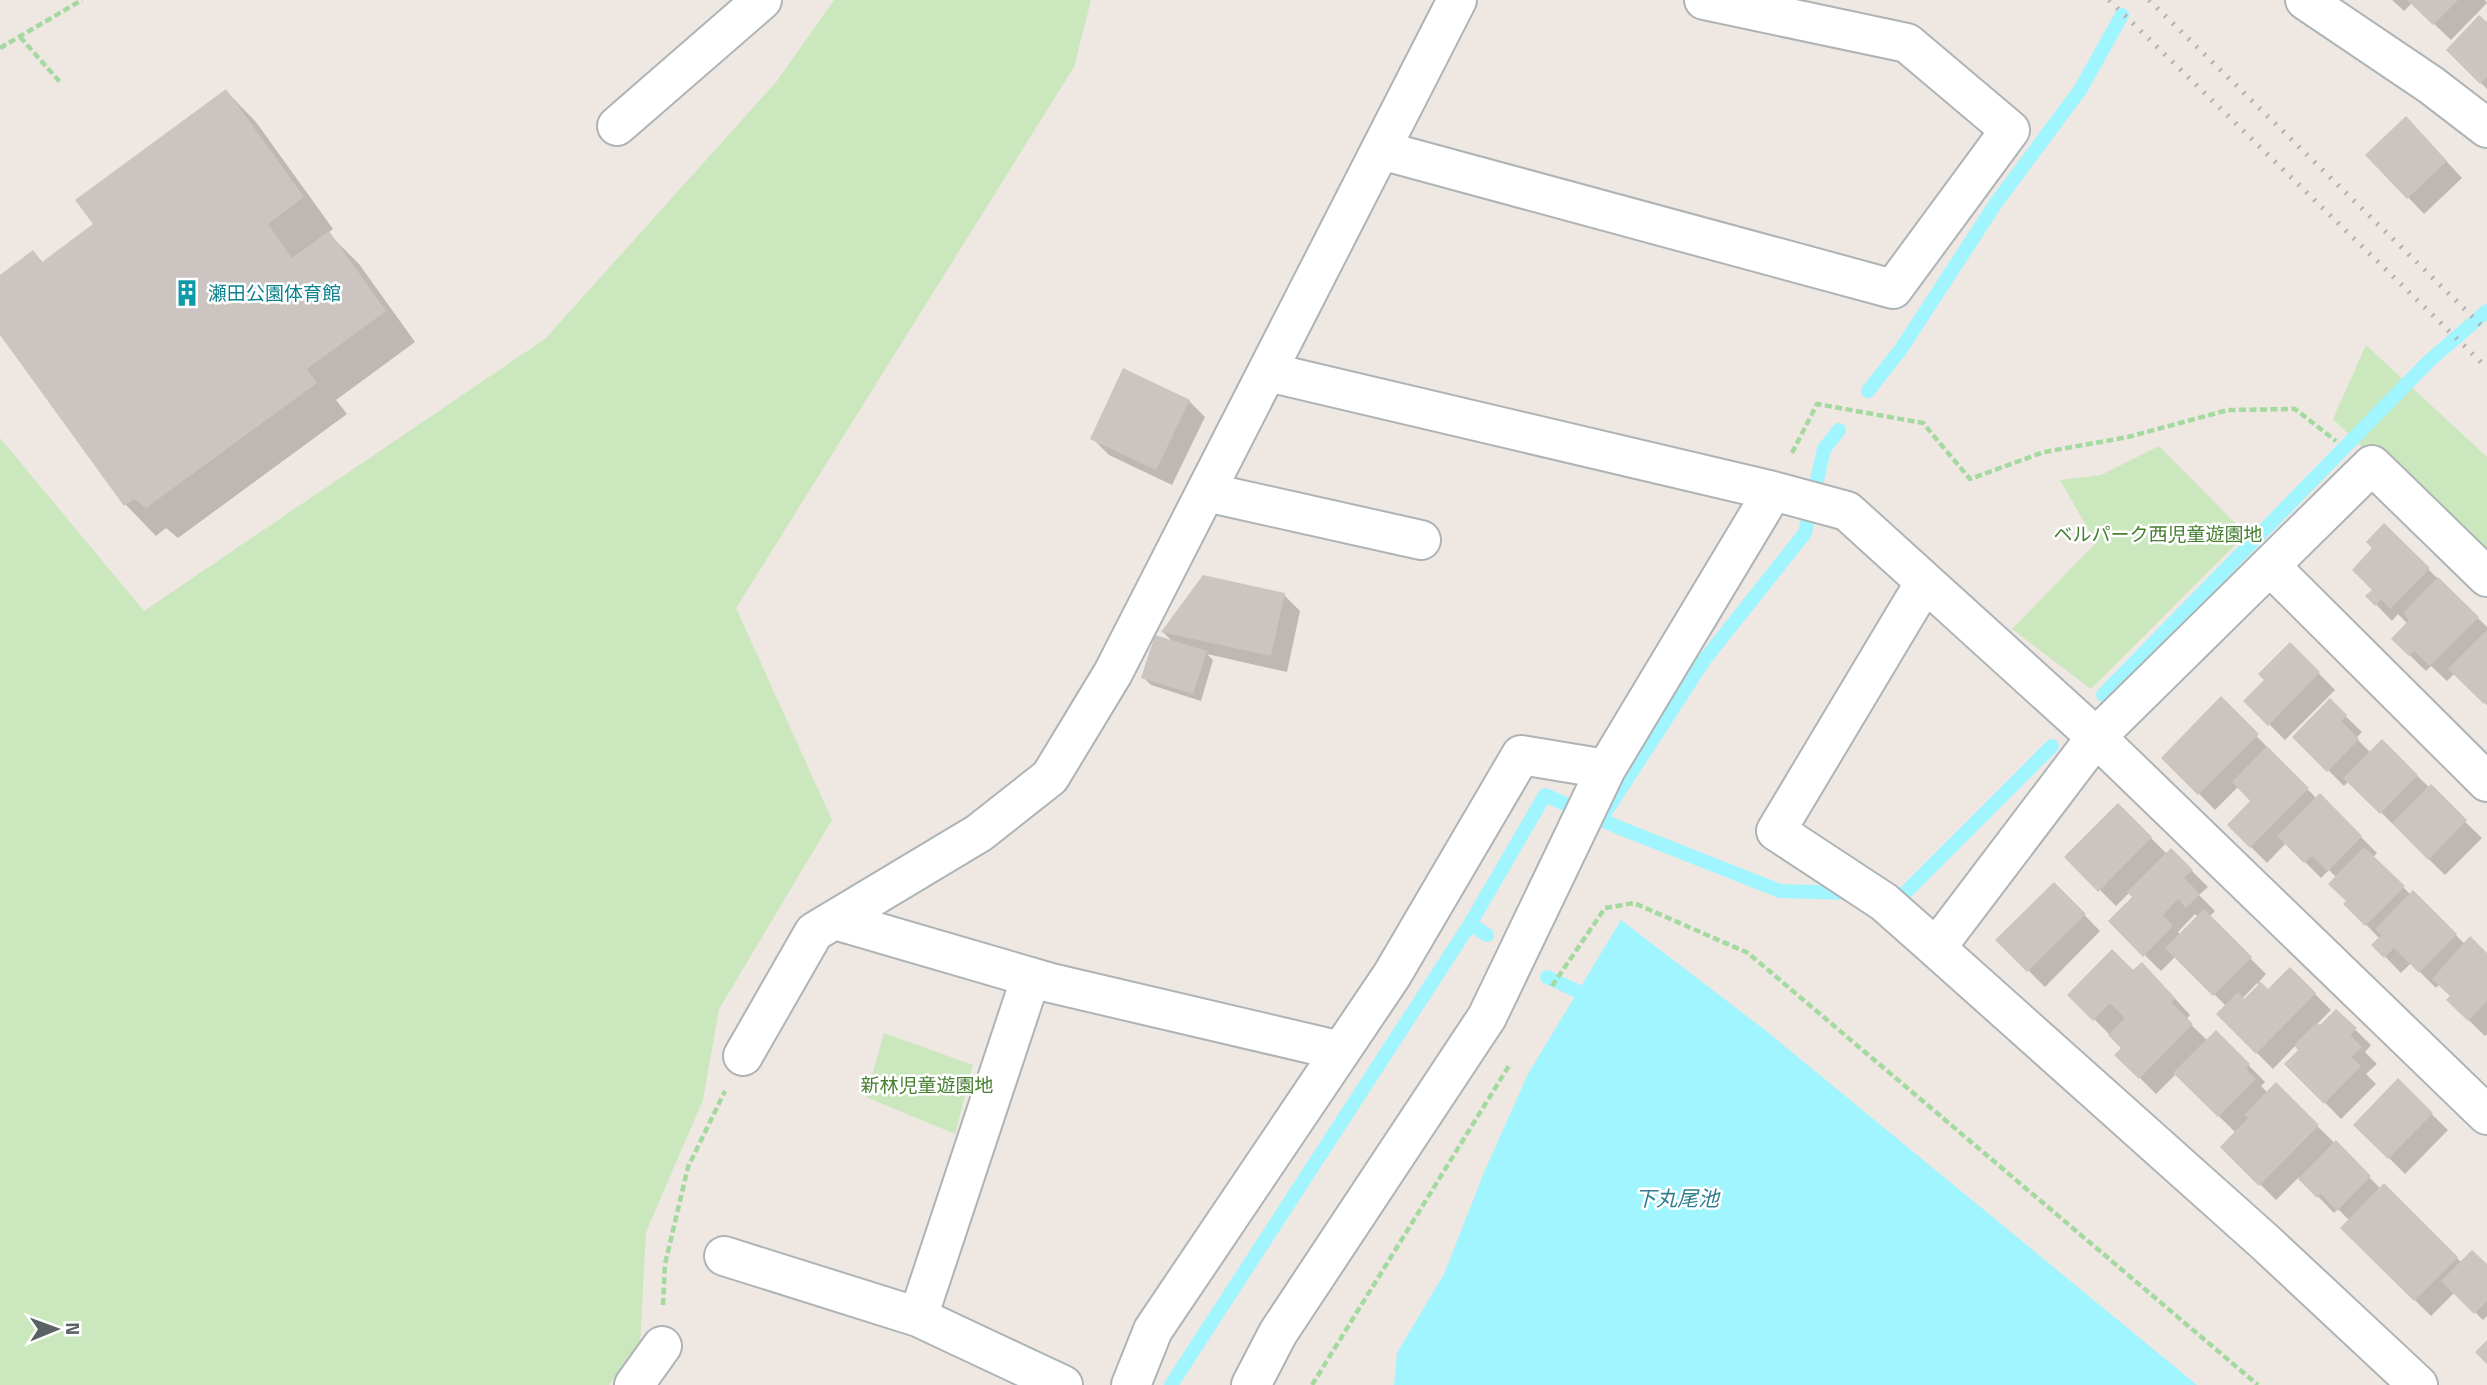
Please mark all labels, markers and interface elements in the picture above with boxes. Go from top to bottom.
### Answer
building icon: 瀬田公園体育館 [172,278,202,308]
place label: 瀬田公園体育館 [208,278,341,307]
park label: ベルパーク西児童遊園地 [2053,519,2263,548]
park label: 新林児童遊園地 [860,1070,994,1099]
water label: 下丸尾池 [1635,1182,1721,1214]
north arrow [21,1294,91,1364]
text: N [59,1322,88,1336]

